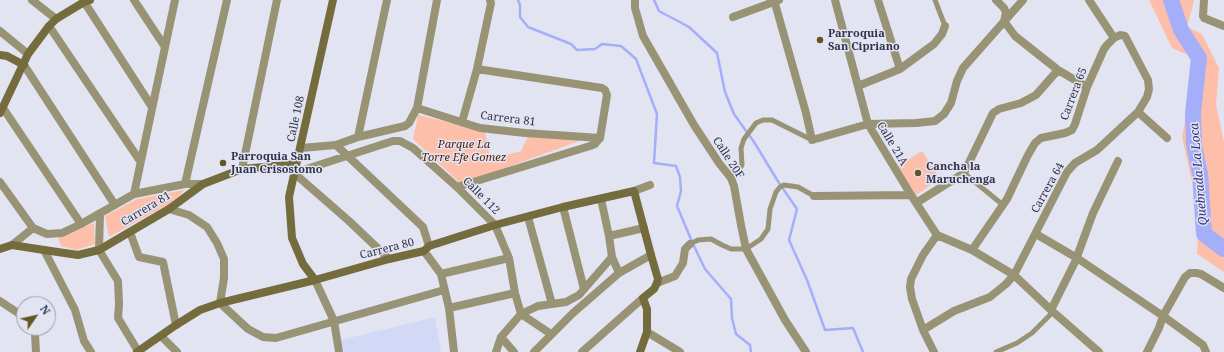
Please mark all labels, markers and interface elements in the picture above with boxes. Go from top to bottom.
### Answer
place label: Parroquia San Cipriano [828,27,900,53]
marker: Parroquia San Cipriano [815,35,825,45]
street label: Carrera 65 [1058,66,1090,122]
street label: Calle 108 [285,95,307,143]
street label: Carrera 81 [480,109,536,129]
street label: Calle 21A [874,120,910,168]
water label: Quebrada La Loca [1187,122,1211,226]
street label: Calle 20F [710,135,746,181]
park label: Parque La Torre Efe Gomez [422,138,506,164]
place label: Parroquia San Juan Crisostomo [231,150,323,176]
marker: Parroquia San Juan Crisostomo [218,158,228,168]
place label: Cancha la Maruchenga [926,160,996,186]
street label: Carrera 64 [1029,161,1067,215]
marker: Cancha la Maruchenga [913,168,923,178]
street label: Calle 112 [460,175,502,217]
street label: Carrera 81 [119,189,173,229]
street label: Carrera 80 [358,236,416,262]
north arrow [16,296,56,336]
text: N [37,302,54,317]

